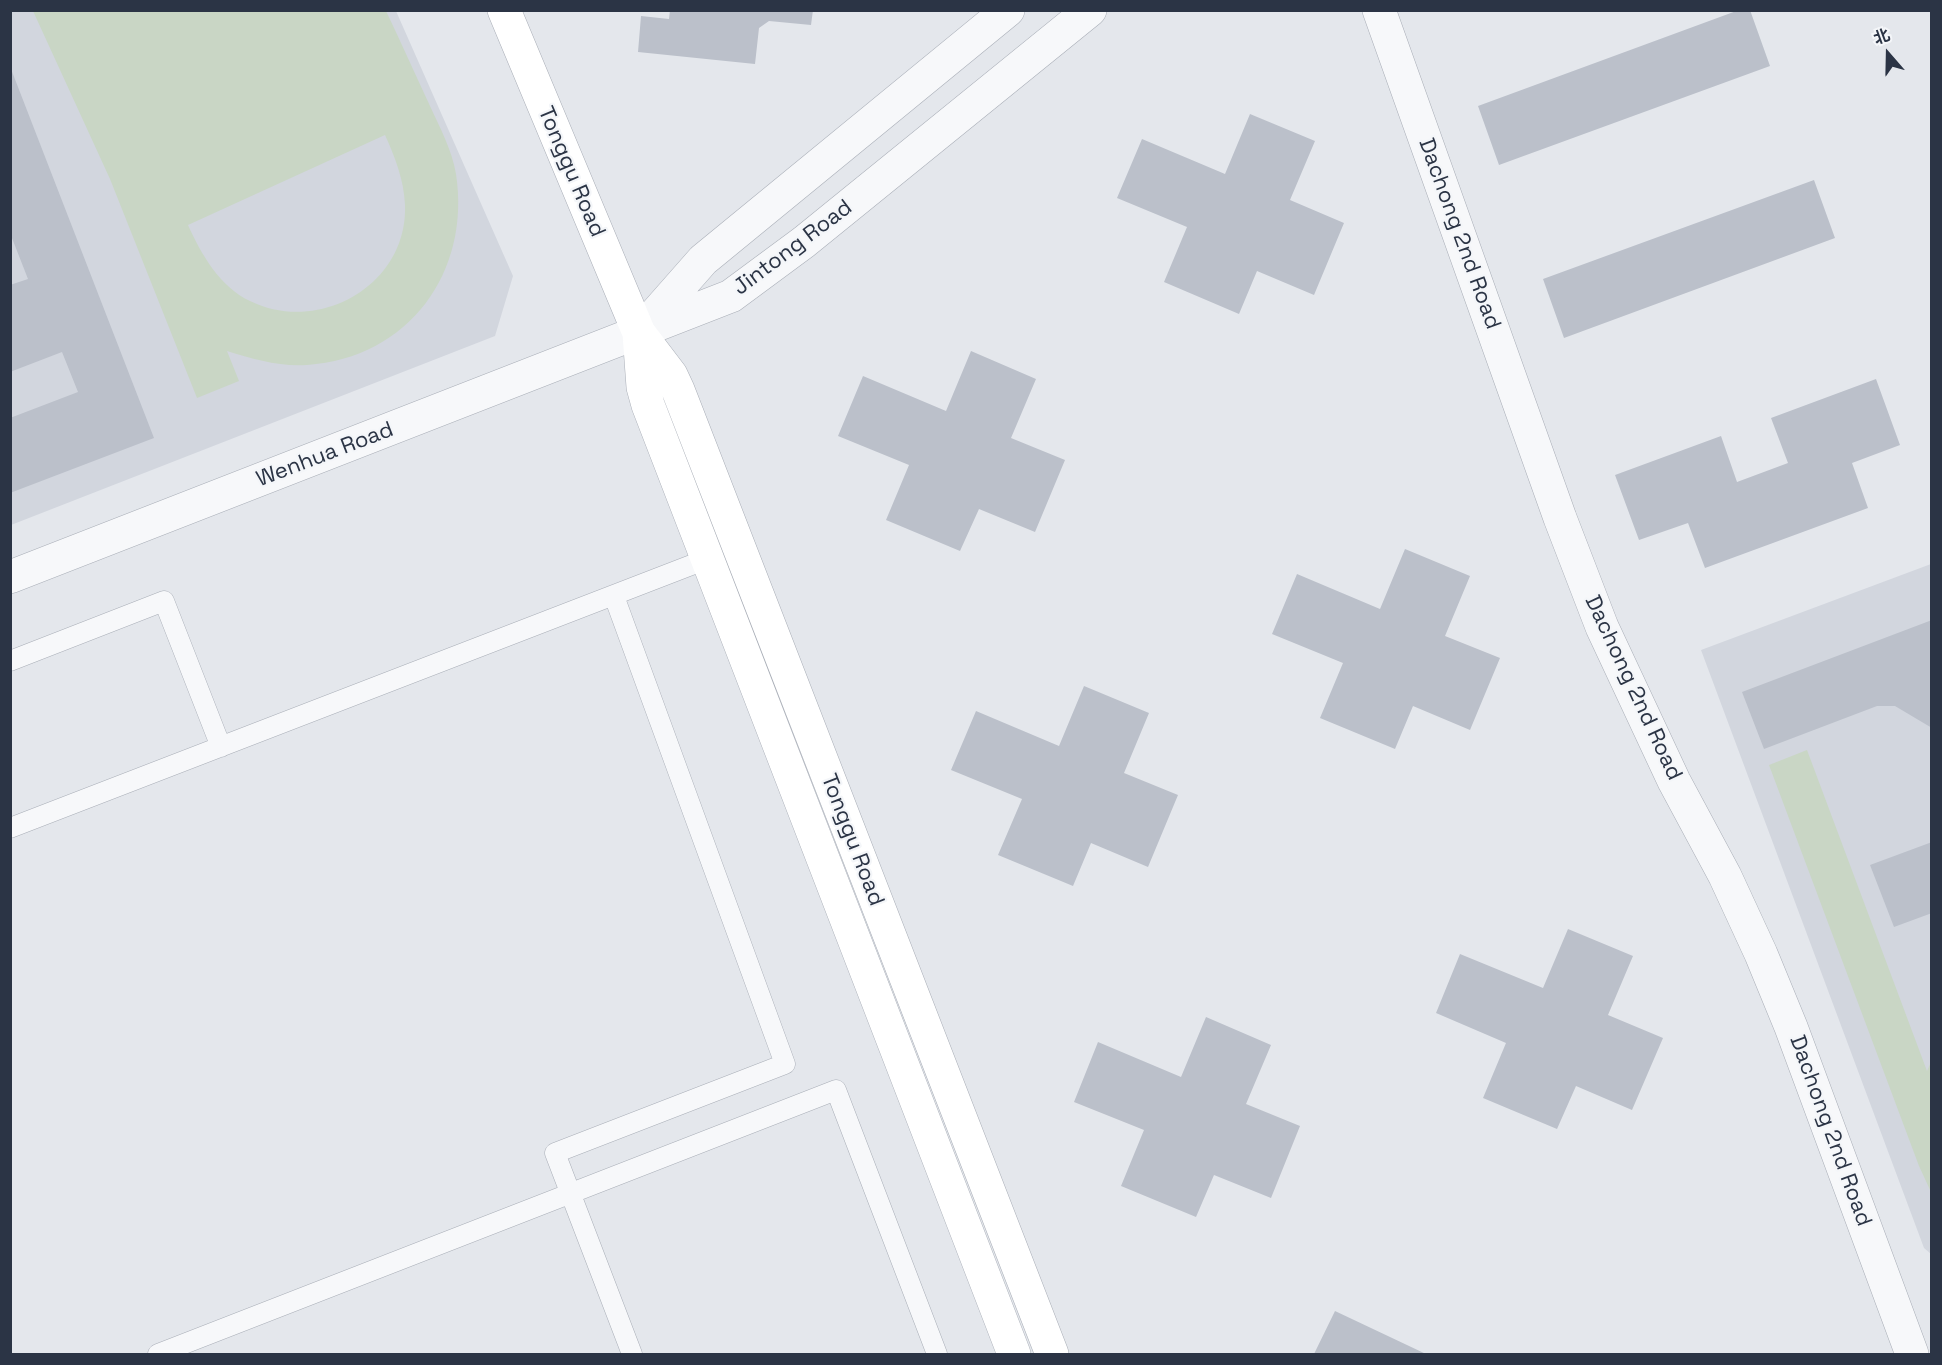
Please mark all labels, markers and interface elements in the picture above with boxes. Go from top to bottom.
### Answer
north arrow [1858,24,1918,84]
text: 北 [1871,24,1893,49]
street label: Tonggu Road [532,103,610,241]
street label: Dachong 2nd Road [1412,135,1506,333]
street label: Jintong Road [728,195,858,301]
street label: Wenhua Road [253,417,397,493]
street label: Dachong 2nd Road [1579,591,1687,785]
street label: Tonggu Road [815,770,889,910]
street label: Dachong 2nd Road [1783,1032,1877,1230]

